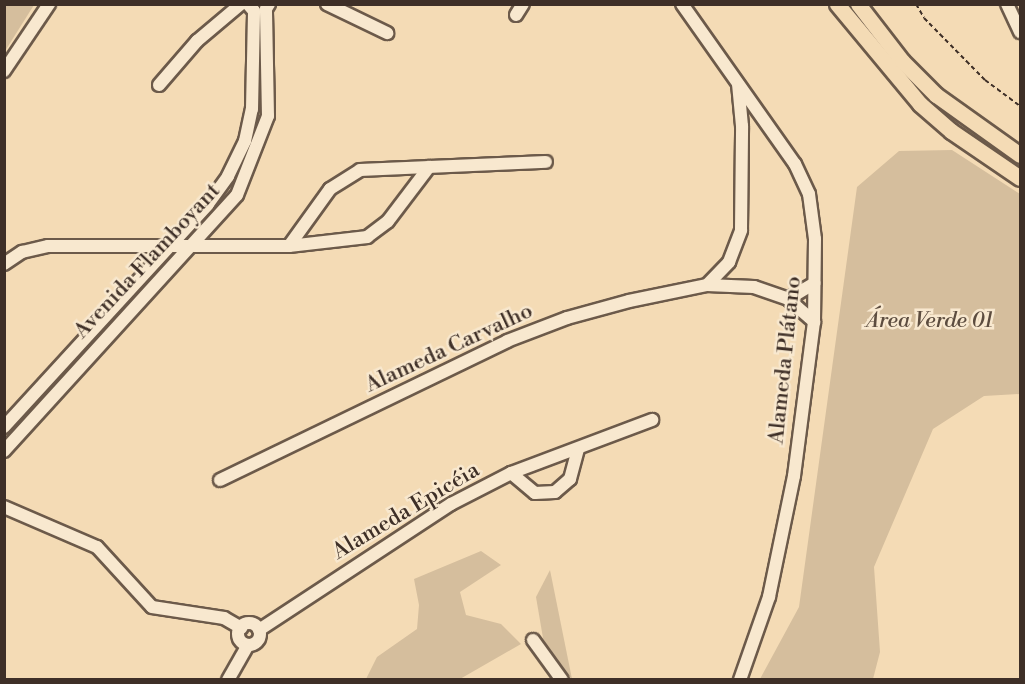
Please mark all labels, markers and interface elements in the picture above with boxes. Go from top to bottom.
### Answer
street label: Avenida Flamboyant [68,178,226,344]
street label: Alameda Plátano [763,275,807,445]
street label: Alameda Carvalho [361,298,537,398]
park label: Área Verde 01 [866,308,992,334]
street label: Alameda Epicéia [328,457,484,565]

